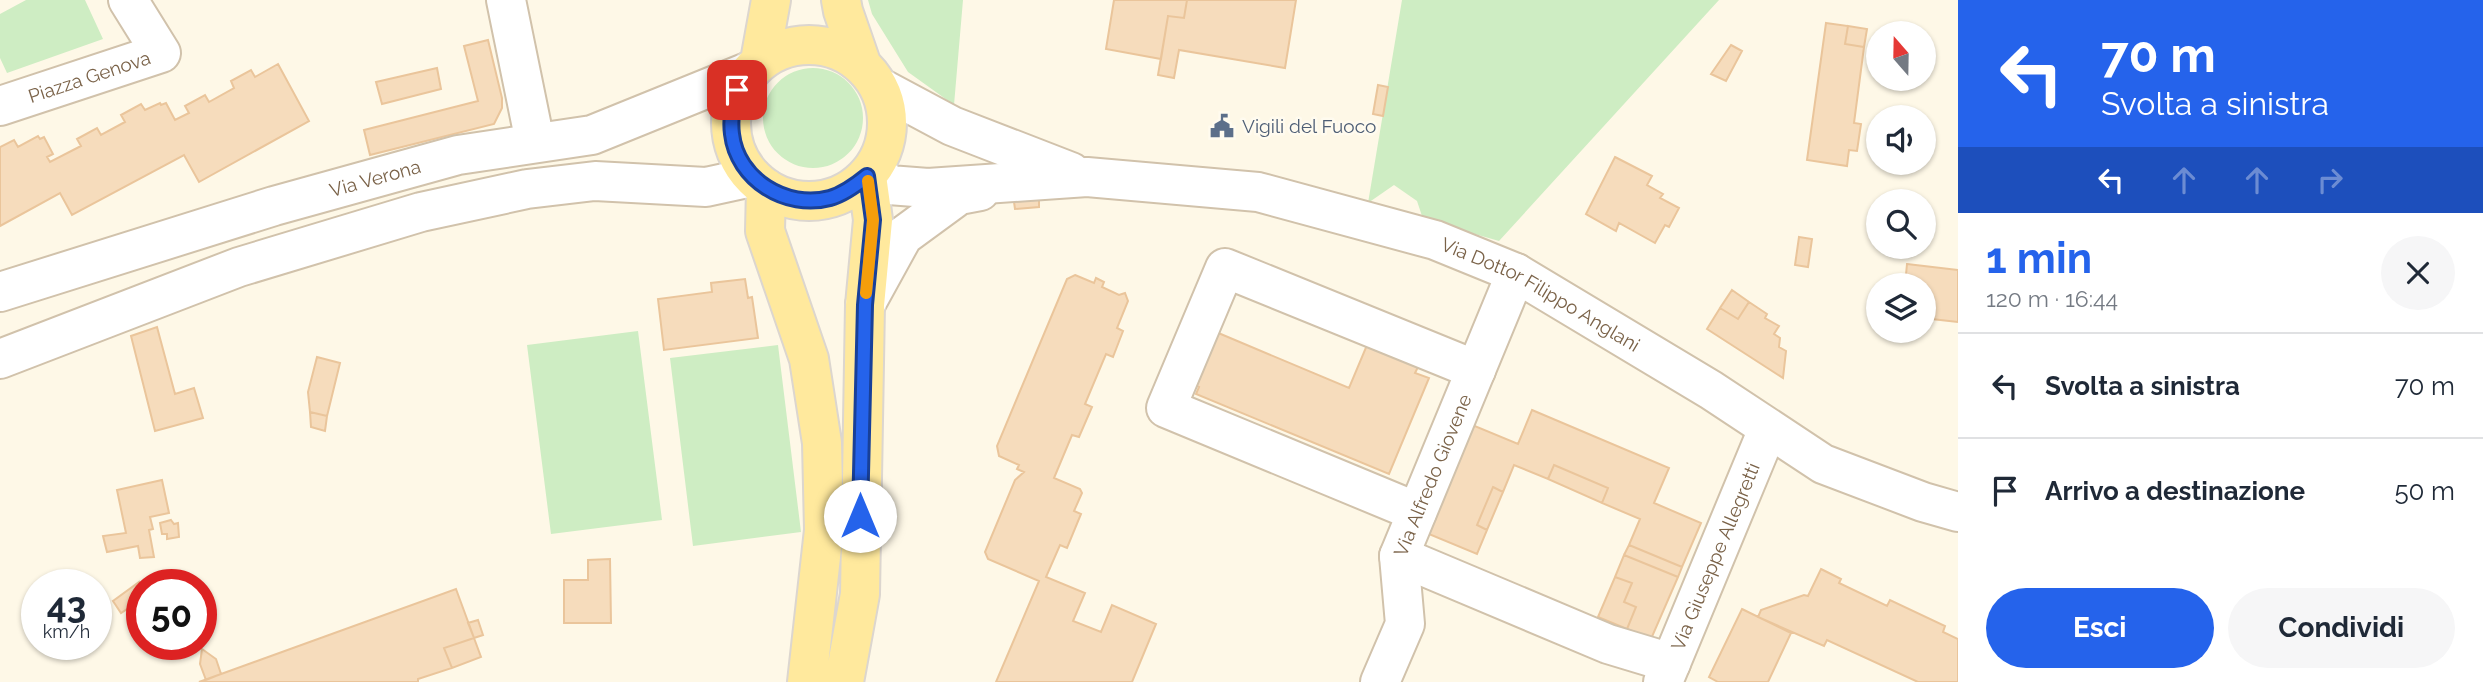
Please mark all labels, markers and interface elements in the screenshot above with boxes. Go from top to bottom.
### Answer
north arrow [1866,21,1936,91]
map controls [1866,21,1936,343]
text: 70 m [2101,26,2216,83]
icon: left [1986,28,2077,119]
street label: Piazza Genova [25,46,153,107]
pin [707,60,767,120]
icon: arrive [718,71,756,109]
text: Svolta a sinistra [2101,85,2329,122]
button: sound [1866,105,1936,175]
public building icon: Vigili del Fuoco [1208,112,1236,140]
place label: Vigili del Fuoco [1242,115,1376,137]
street label: Via Verona [327,155,423,201]
icon: left [2092,161,2130,199]
icon: ahead [2165,161,2203,199]
icon: ahead [2238,161,2276,199]
icon: right [2311,161,2349,199]
button: search [1866,189,1936,259]
street label: Via Dottor Filippo Anglani [1438,233,1644,356]
text: 1 min [1986,234,2092,283]
button: close [2381,236,2455,310]
button: layers [1866,273,1936,343]
text: 120 m · 16:44 [1986,285,2118,312]
icon: left [1986,367,2024,405]
text: Svolta a sinistra [2045,371,2240,401]
text: 70 m [2395,371,2455,401]
street label: Via Alfredo Giovene [1389,391,1476,559]
street label: Via Giuseppe Allegretti [1666,459,1764,653]
icon: arrive [1986,472,2024,510]
text: Arrivo a destinazione [2045,476,2305,506]
text: 50 m [2394,476,2455,506]
position arrow [823,479,897,553]
speed limit sign: 50 [126,569,217,660]
text: 43 [47,585,86,626]
button: Esci [1986,588,2214,668]
button: Condividi [2228,588,2455,668]
text: km/h [43,621,90,642]

